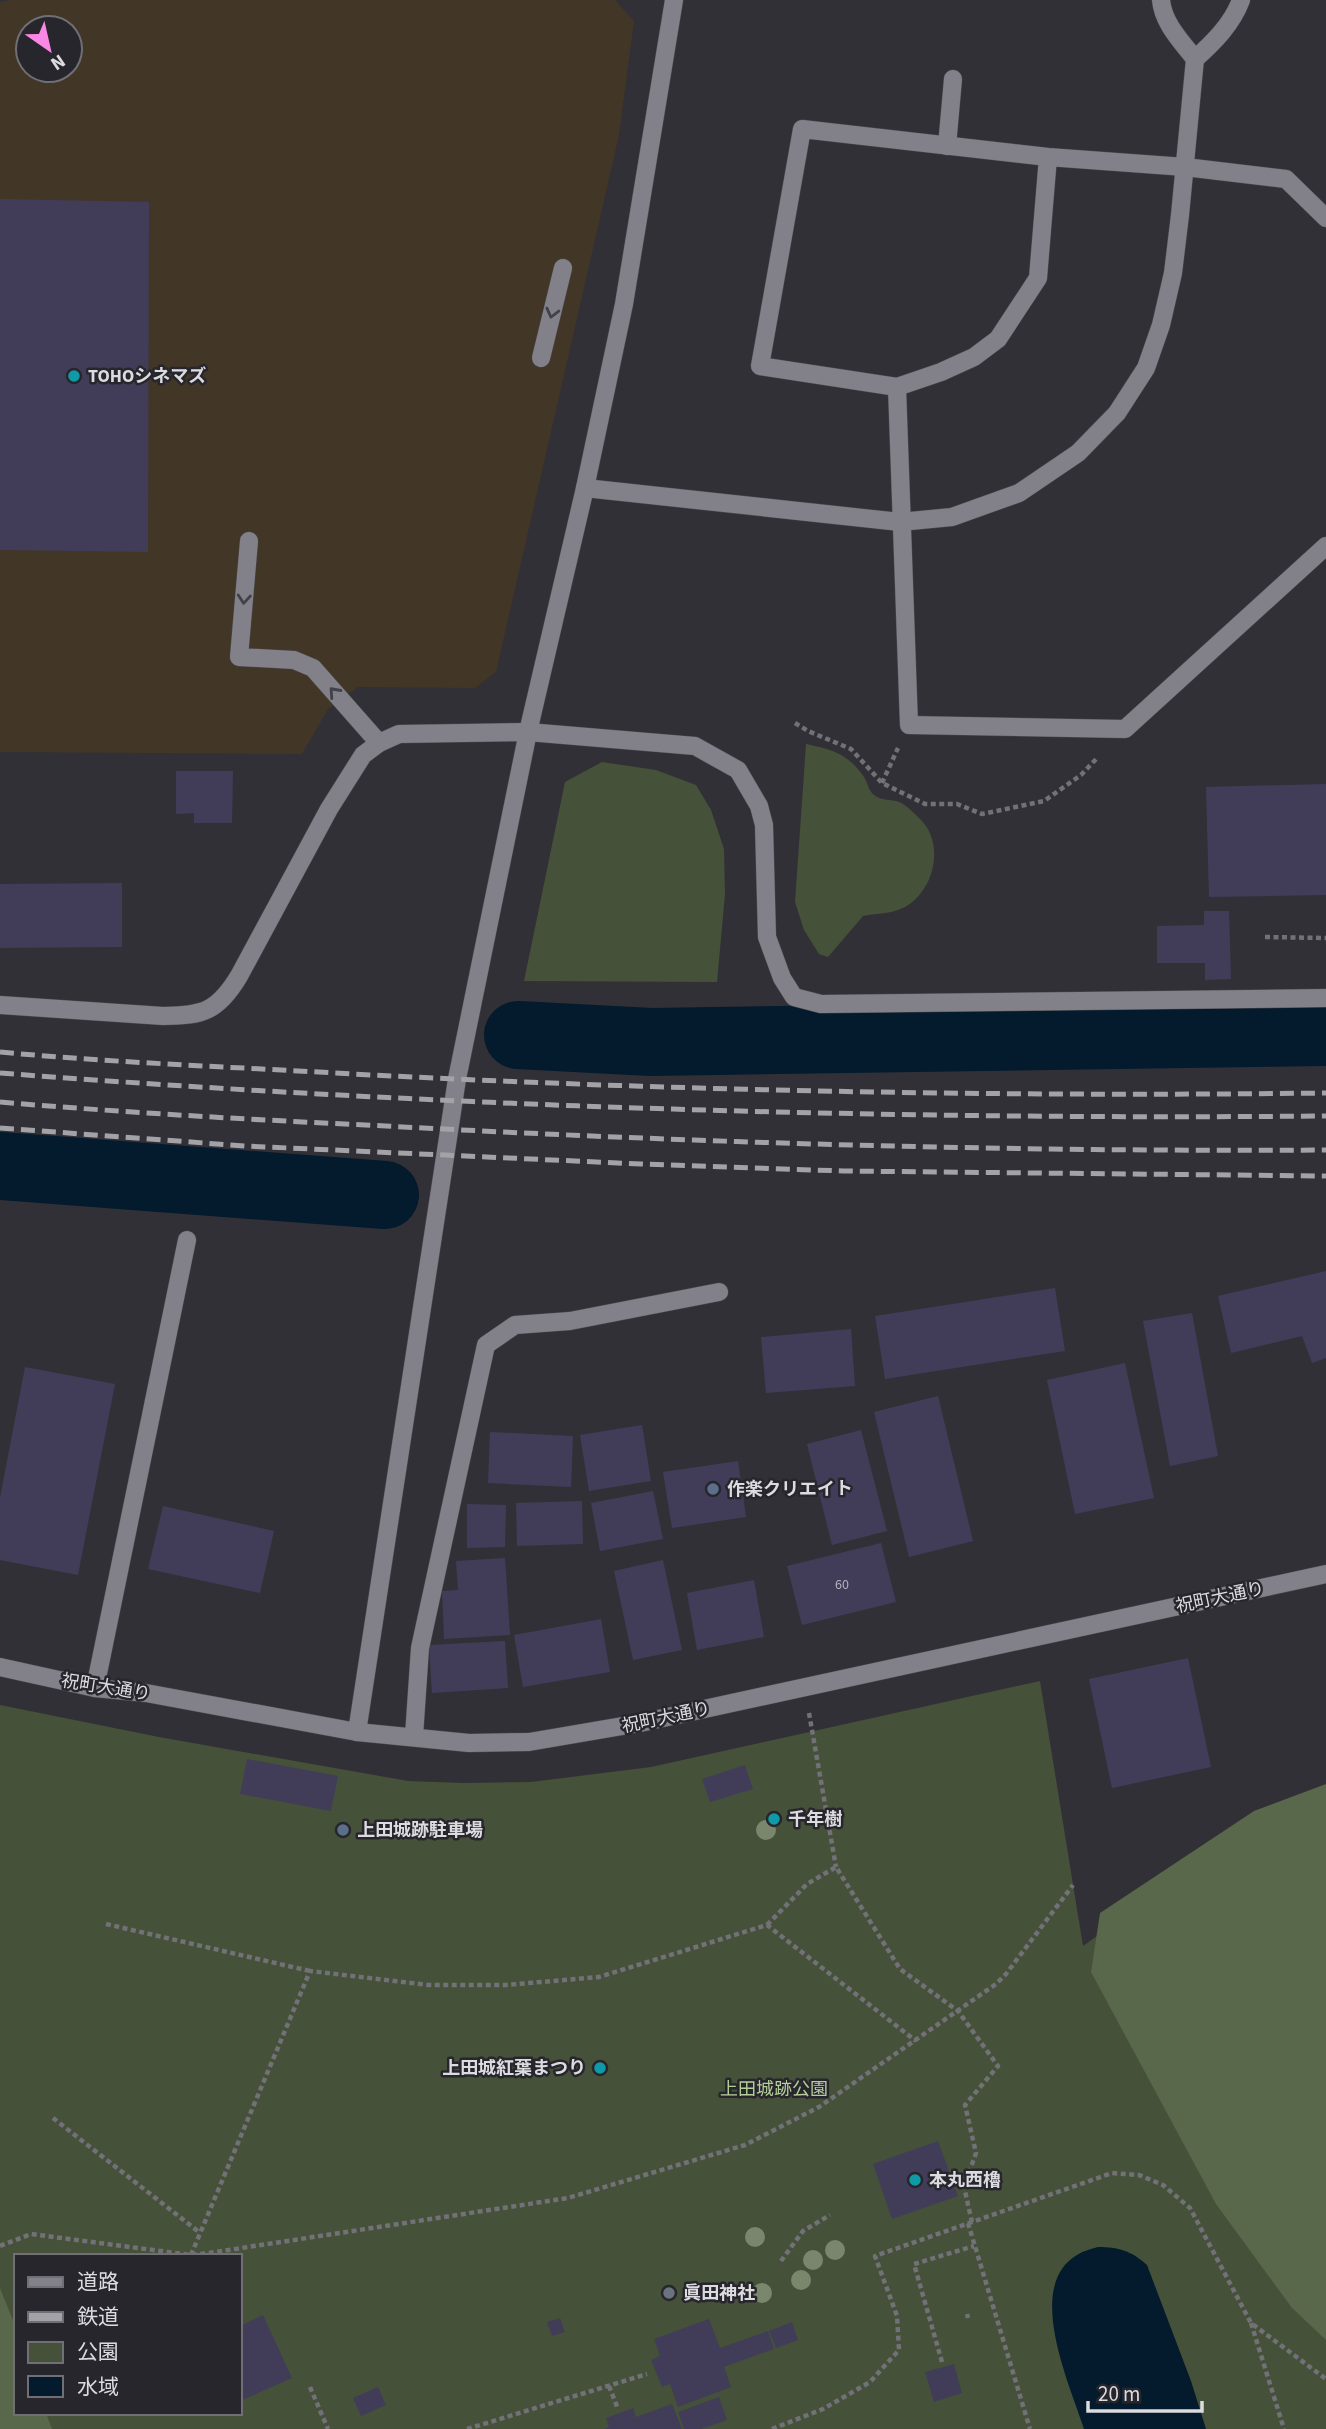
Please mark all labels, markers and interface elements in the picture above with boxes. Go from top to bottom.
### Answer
north arrow [14,14,84,84]
text: N [45,47,70,77]
one-way arrow [546,307,560,319]
place label: TOHOシネマズ [88,364,206,389]
marker: TOHOシネマズ [66,368,82,384]
one-way arrow [237,594,252,605]
one-way arrow [330,687,342,700]
place label: 作楽クリエイト [727,1477,853,1502]
marker: 作楽クリエイト [705,1481,721,1497]
house number: 60 [835,1575,849,1595]
street label: 祝町大通り [1173,1576,1267,1619]
street label: 祝町大通り [60,1668,152,1707]
street label: 祝町大通り [619,1696,713,1739]
place label: 千年樹 [788,1807,842,1832]
marker: 千年樹 [766,1811,782,1827]
place label: 上田城跡駐車場 [357,1818,483,1843]
marker: 上田城跡駐車場 [335,1822,351,1838]
place label: 上田城紅葉まつり [442,2056,586,2081]
marker: 上田城紅葉まつり [592,2060,608,2076]
park label: 上田城跡公園 [720,2077,828,2102]
place label: 本丸西櫓 [929,2168,1001,2193]
marker: 本丸西櫓 [907,2172,923,2188]
legend [14,2254,242,2415]
text: 道路 [77,2267,119,2297]
place label: 眞田神社 [683,2281,755,2306]
marker: 眞田神社 [661,2285,677,2301]
text: 鉄道 [77,2302,119,2332]
text: 公園 [77,2337,119,2367]
scale bar [1088,2370,1202,2414]
text: 水域 [77,2372,119,2402]
text: 20 m [1098,2379,1140,2409]

